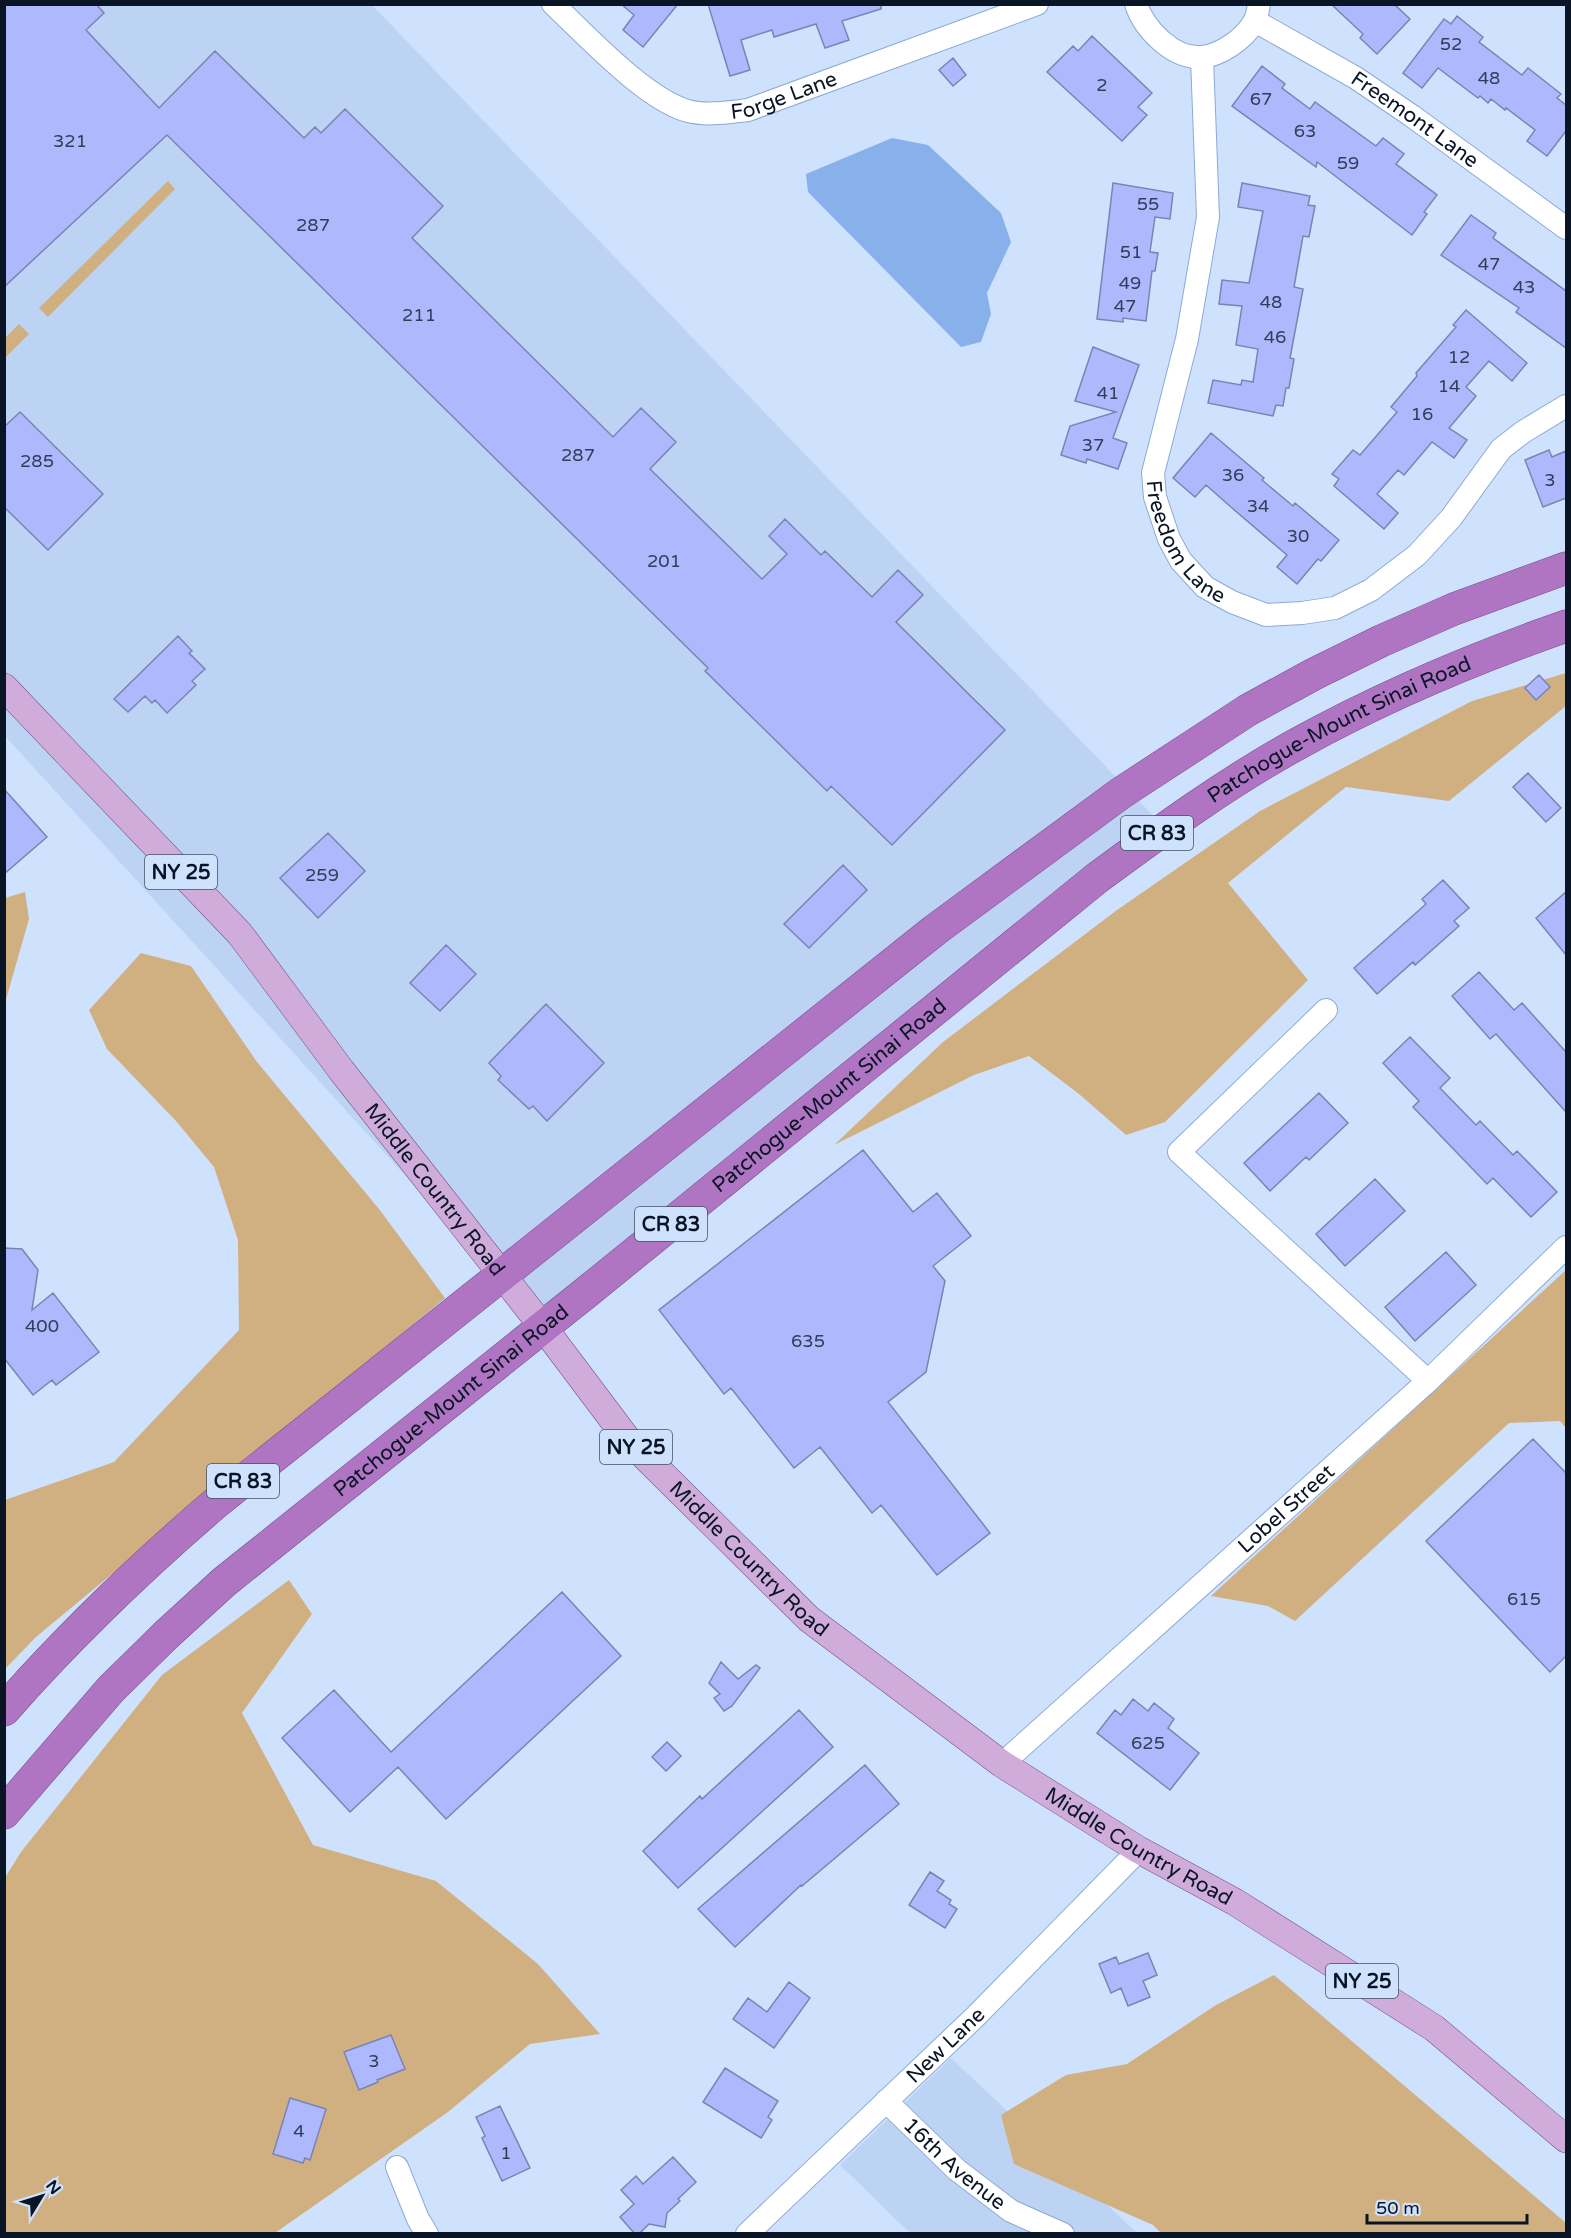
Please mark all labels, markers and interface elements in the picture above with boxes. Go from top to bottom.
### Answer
house number: 52 [1440,33,1462,55]
street label: Forge Lane [729,66,841,125]
street label: Freemont Lane [1346,66,1483,173]
house number: 48 [1478,67,1500,89]
house number: 2 [1096,74,1108,96]
house number: 67 [1250,88,1272,110]
house number: 63 [1294,120,1316,142]
house number: 321 [53,130,87,152]
house number: 59 [1337,152,1359,174]
house number: 55 [1137,193,1159,215]
house number: 287 [296,214,330,236]
house number: 51 [1120,241,1142,263]
house number: 47 [1478,253,1500,275]
house number: 49 [1119,272,1141,294]
house number: 43 [1513,276,1535,298]
house number: 48 [1260,291,1282,313]
house number: 47 [1114,295,1136,317]
house number: 211 [402,304,436,326]
house number: 46 [1264,326,1286,348]
house number: 12 [1448,346,1470,368]
house number: 14 [1438,375,1460,397]
house number: 41 [1097,382,1119,404]
house number: 16 [1411,403,1433,425]
house number: 37 [1082,434,1104,456]
house number: 287 [561,444,595,466]
house number: 285 [20,450,54,472]
house number: 36 [1222,464,1244,486]
house number: 3 [1544,469,1556,491]
street label: Freedom Lane [1141,479,1230,609]
house number: 34 [1247,495,1269,517]
house number: 30 [1287,525,1309,547]
house number: 201 [647,550,681,572]
street label: Patchogue-Mount Sinai Road [1203,651,1475,809]
road number: CR 83 [1121,816,1193,850]
road number: NY 25 [145,855,217,889]
house number: 259 [305,864,339,886]
street label: Patchogue-Mount Sinai Road [707,993,952,1198]
street label: Middle Country Road [359,1099,510,1281]
road number: CR 83 [635,1207,707,1241]
street label: Patchogue-Mount Sinai Road [329,1299,574,1503]
house number: 400 [25,1315,59,1337]
house number: 635 [791,1330,825,1352]
road number: NY 25 [600,1430,672,1464]
street label: Lobel Street [1233,1459,1340,1559]
road number: CR 83 [207,1464,279,1498]
street label: Middle Country Road [664,1476,833,1642]
house number: 615 [1507,1588,1541,1610]
house number: 625 [1131,1732,1165,1754]
street label: Middle Country Road [1040,1782,1236,1911]
road number: NY 25 [1326,1964,1398,1998]
street label: New Lane [901,2002,991,2089]
house number: 3 [368,2050,380,2072]
street label: 16th Avenue [898,2113,1010,2215]
house number: 4 [293,2120,305,2142]
house number: 1 [500,2142,512,2164]
north arrow [12,2166,72,2226]
text: N [41,2176,65,2199]
scale bar [1367,2187,1528,2225]
text: 50 m [1376,2197,1420,2219]

